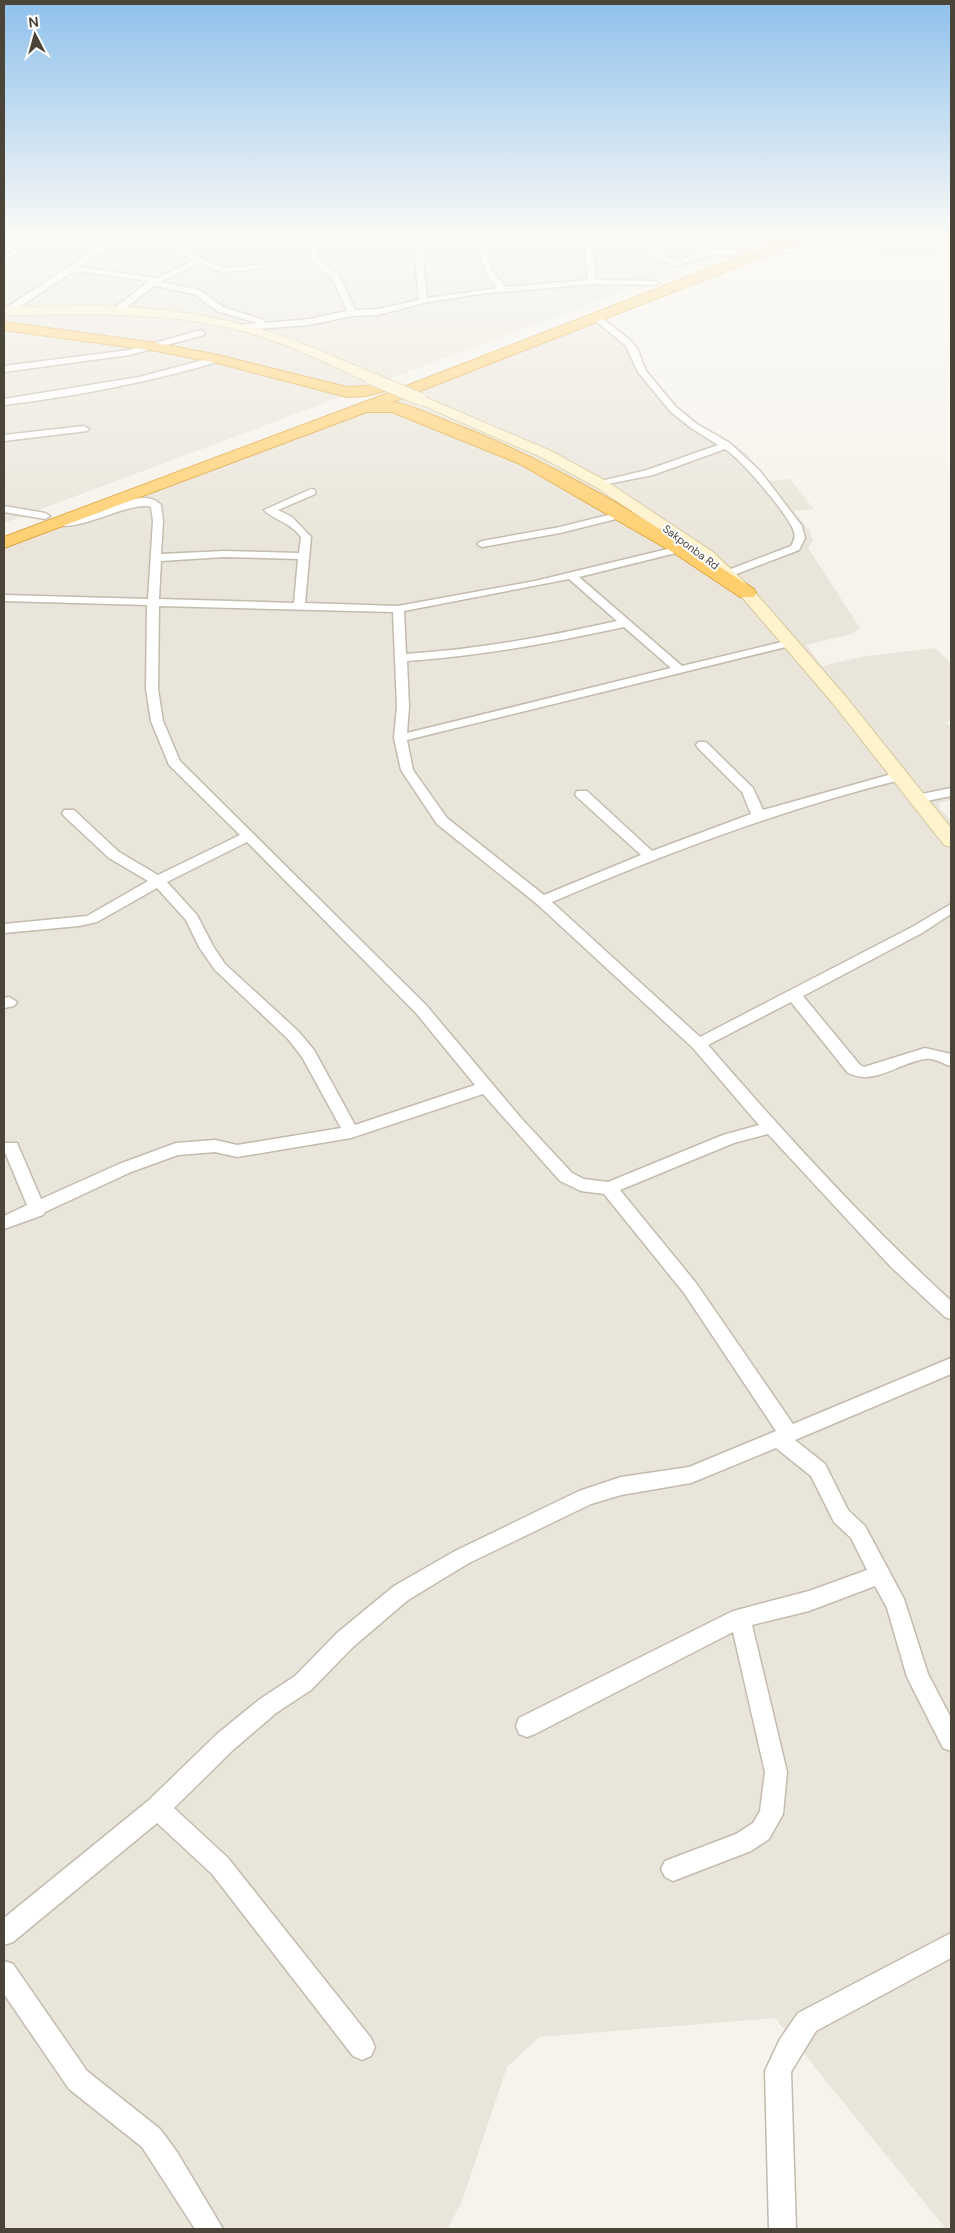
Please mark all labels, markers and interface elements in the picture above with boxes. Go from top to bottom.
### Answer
north arrow [10,10,60,60]
text: N [28,13,40,32]
street label: Sakponba Rd [660,521,722,573]

